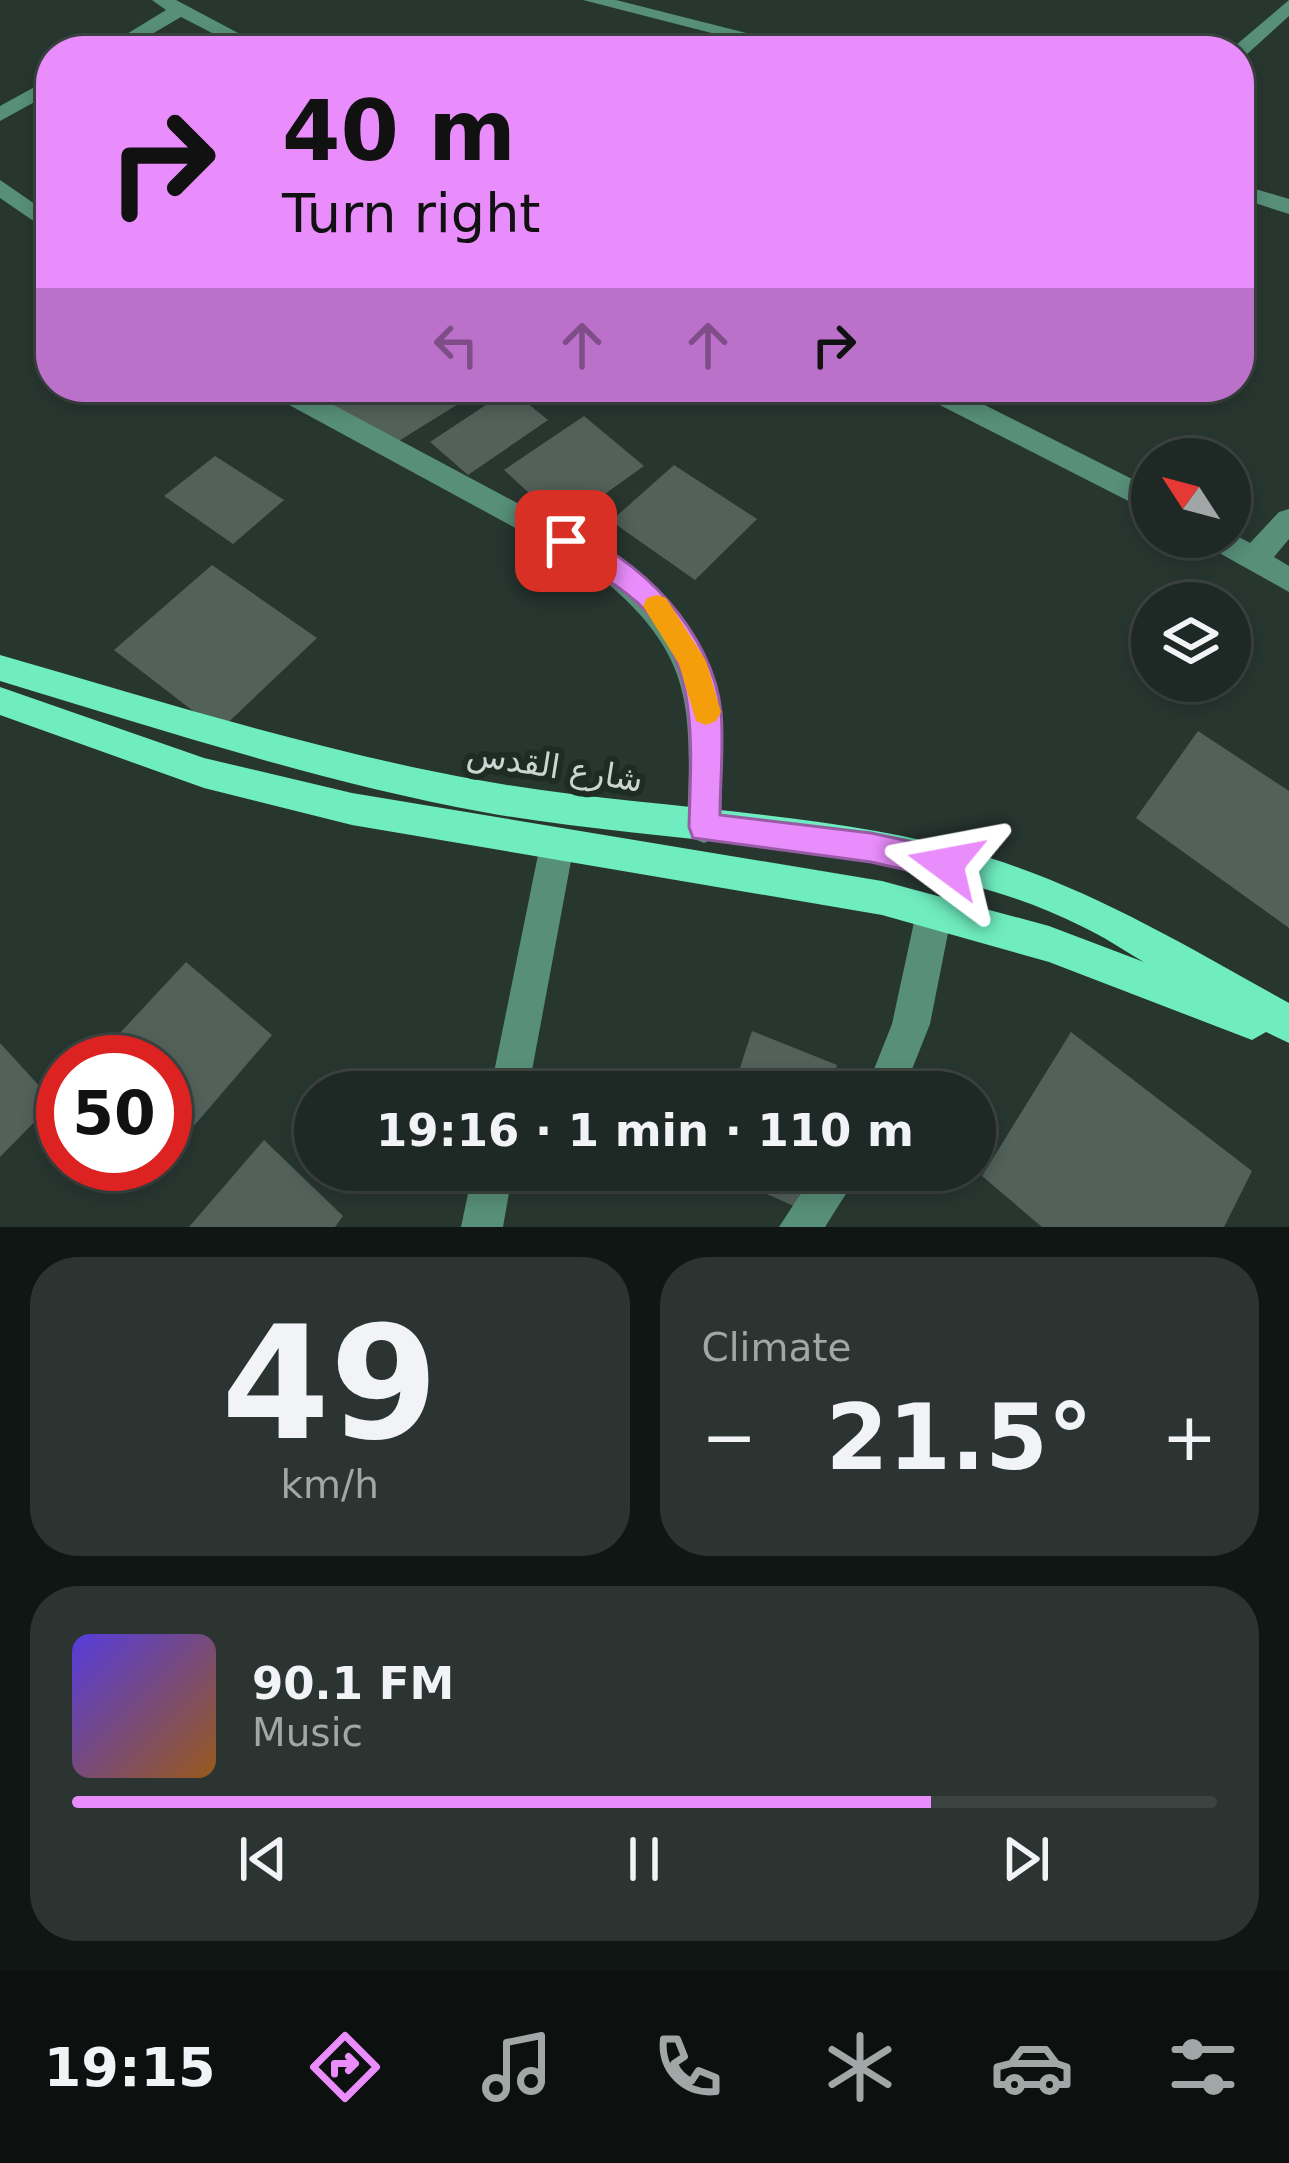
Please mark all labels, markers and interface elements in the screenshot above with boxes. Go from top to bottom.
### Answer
text: 40 m [282,82,516,180]
icon: right [84,84,240,240]
text: Turn right [282,182,541,245]
icon: left [423,312,489,378]
icon: ahead [549,312,615,378]
icon: ahead [675,312,741,378]
icon: right [801,312,867,378]
north arrow [1131,438,1251,558]
map controls [1131,438,1251,702]
pin [515,490,617,592]
icon: arrive [533,508,599,574]
button: layers [1131,582,1251,702]
street label: شارع القدس [464,733,646,800]
position arrow [883,801,1009,927]
speed limit sign: 50 [36,1035,192,1191]
text: 19:16 · 1 min · 110 m [376,1104,914,1157]
text: 49 [221,1293,438,1475]
text: Climate [702,1325,852,1370]
text: 21.5° [826,1385,1093,1490]
text: − [702,1399,757,1476]
text: + [1162,1399,1217,1476]
text: km/h [281,1462,379,1507]
text: 90.1 FM [252,1657,454,1710]
text: Music [252,1710,363,1755]
icon: previous [230,1826,296,1892]
icon: pause [611,1826,677,1892]
icon: next [993,1826,1059,1892]
icon: directions [303,2025,387,2109]
icon: music [475,2025,559,2109]
icon: phone [646,2025,730,2109]
icon: climate [818,2025,902,2109]
icon: car [990,2025,1074,2109]
icon: filters [1161,2025,1245,2109]
text: 19:15 [44,2036,216,2099]

